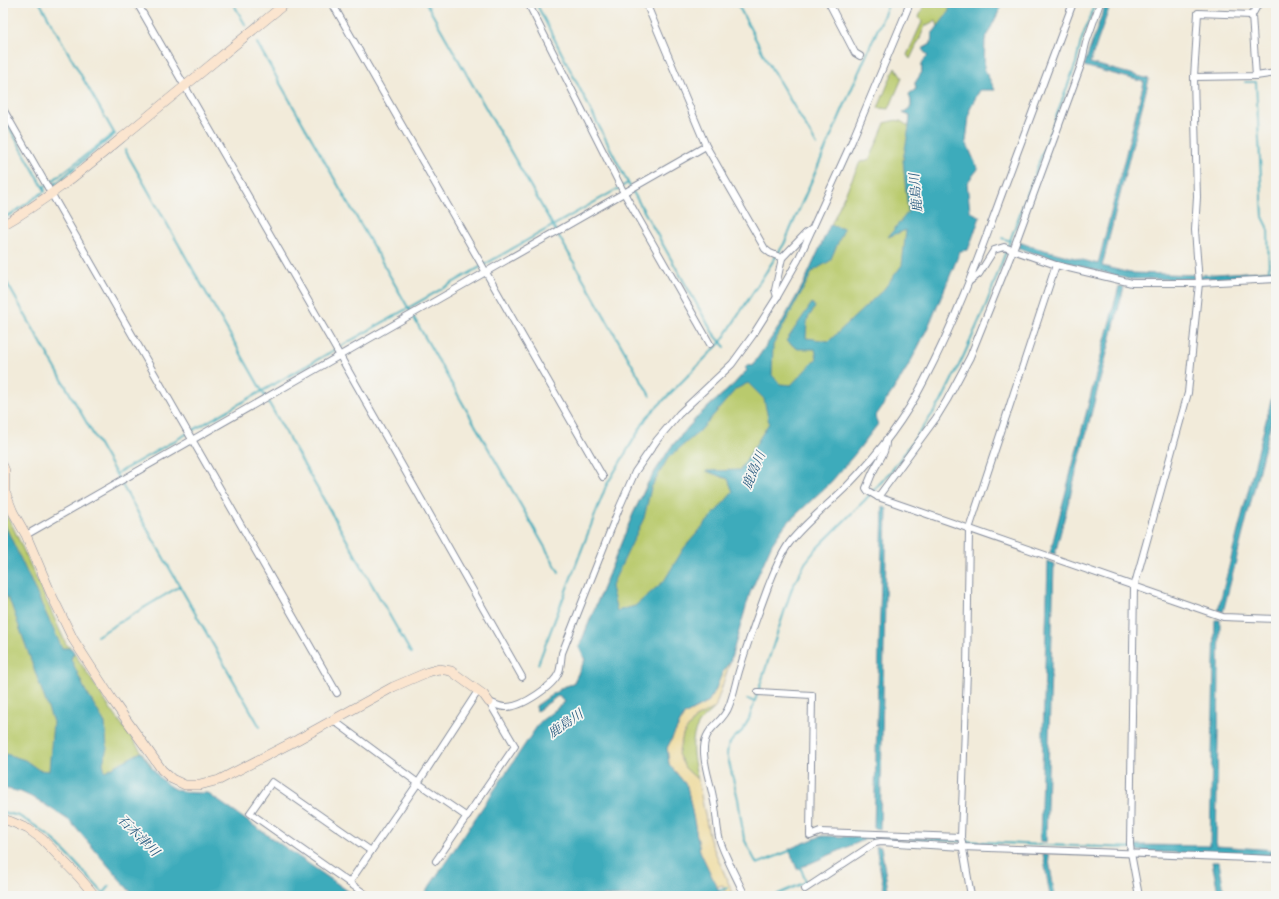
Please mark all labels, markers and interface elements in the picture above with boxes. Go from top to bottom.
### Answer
water label: 鹿島川 [905,171,925,213]
water label: 鹿島川 [738,447,769,491]
water label: 鹿島川 [544,704,587,741]
water label: 石木津川 [115,811,164,860]

